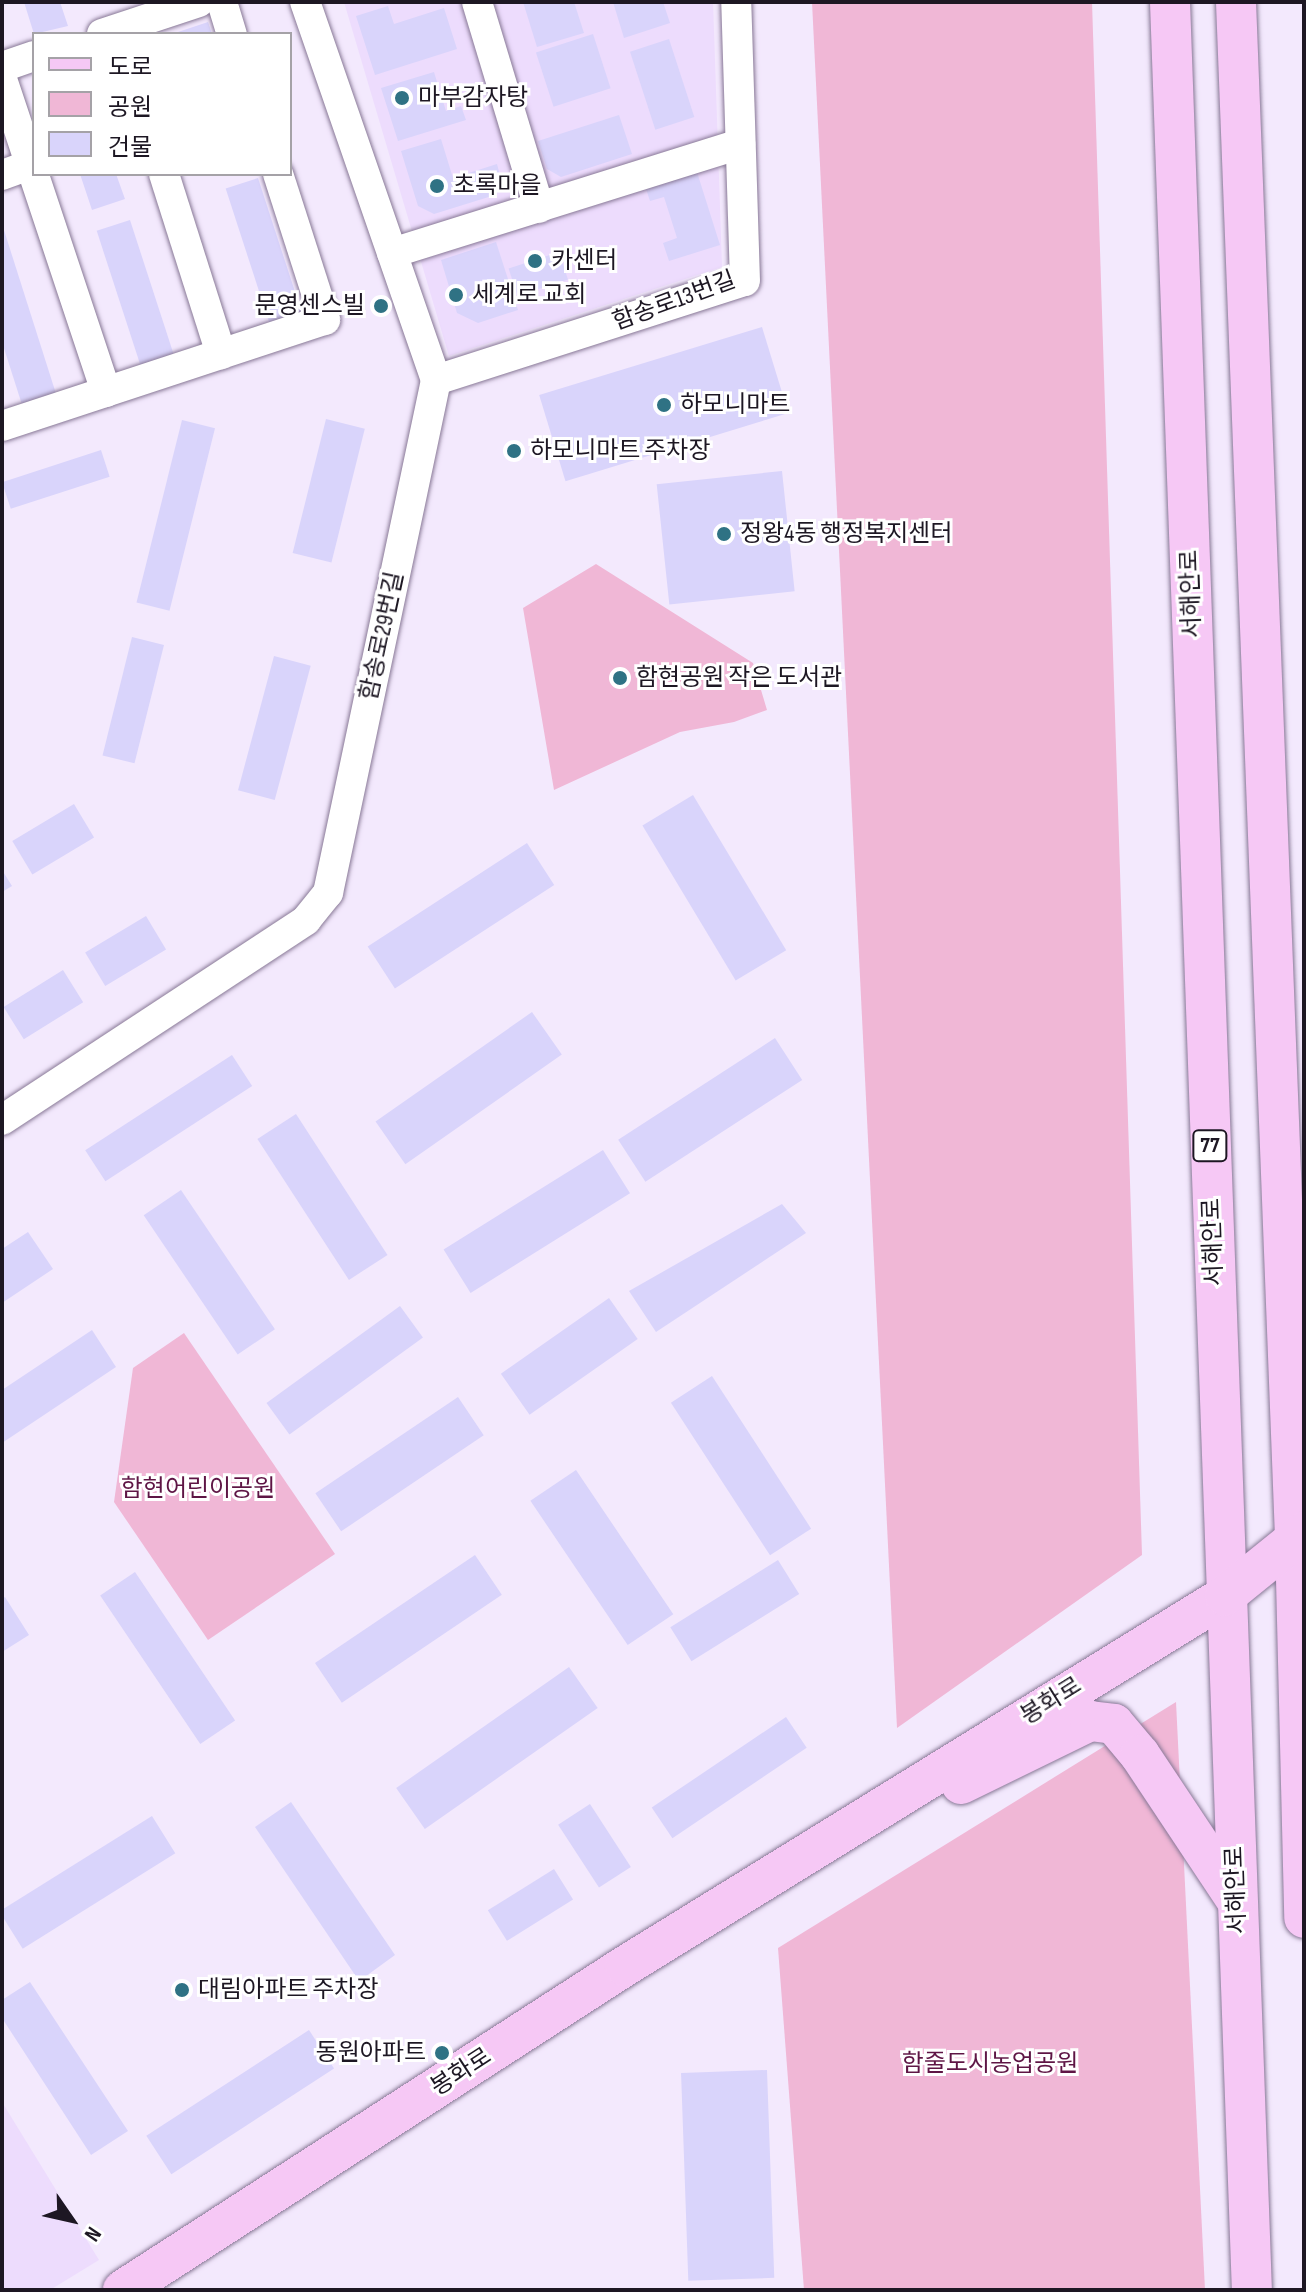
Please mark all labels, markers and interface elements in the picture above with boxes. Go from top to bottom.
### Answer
legend [32,32,292,176]
text: 도로 [108,53,152,82]
place label: 마부감자탕 [418,84,528,112]
marker: 마부감자탕 [393,89,411,107]
text: 공원 [108,93,152,122]
text: 건물 [108,133,152,162]
place label: 초록마을 [453,172,541,200]
marker: 초록마을 [428,177,446,195]
place label: 카센터 [551,247,617,275]
marker: 카센터 [526,252,544,270]
street label: 함송로13번길 [609,265,739,337]
place label: 세계로 교회 [472,281,586,309]
marker: 세계로 교회 [447,286,465,304]
place label: 문영센스빌 [255,292,365,320]
marker: 문영센스빌 [372,297,390,315]
place label: 하모니마트 [680,391,790,419]
marker: 하모니마트 [655,396,673,414]
place label: 하모니마트 주차장 [530,437,710,465]
marker: 하모니마트 주차장 [505,442,523,460]
place label: 정왕4동 행정복지센터 [740,520,953,548]
marker: 정왕4동 행정복지센터 [715,525,733,543]
street label: 서해안로 [1175,549,1207,639]
street label: 함송로29번길 [354,569,410,703]
place label: 함현공원 작은 도서관 [636,664,842,692]
marker: 함현공원 작은 도서관 [611,669,629,687]
road number: 77 [1192,1128,1228,1164]
street label: 서해안로 [1197,1197,1229,1287]
park label: 함현어린이공원 [121,1475,275,1503]
street label: 봉화로 [1015,1671,1087,1731]
street label: 서해안로 [1220,1845,1252,1935]
place label: 대림아파트 주차장 [198,1976,378,2004]
marker: 대림아파트 주차장 [173,1981,191,1999]
place label: 동원아파트 [316,2039,426,2067]
street label: 봉화로 [425,2042,497,2102]
marker: 동원아파트 [433,2044,451,2062]
park label: 함줄도시농업공원 [902,2050,1078,2078]
north arrow [32,2180,112,2260]
text: N [78,2221,107,2246]

